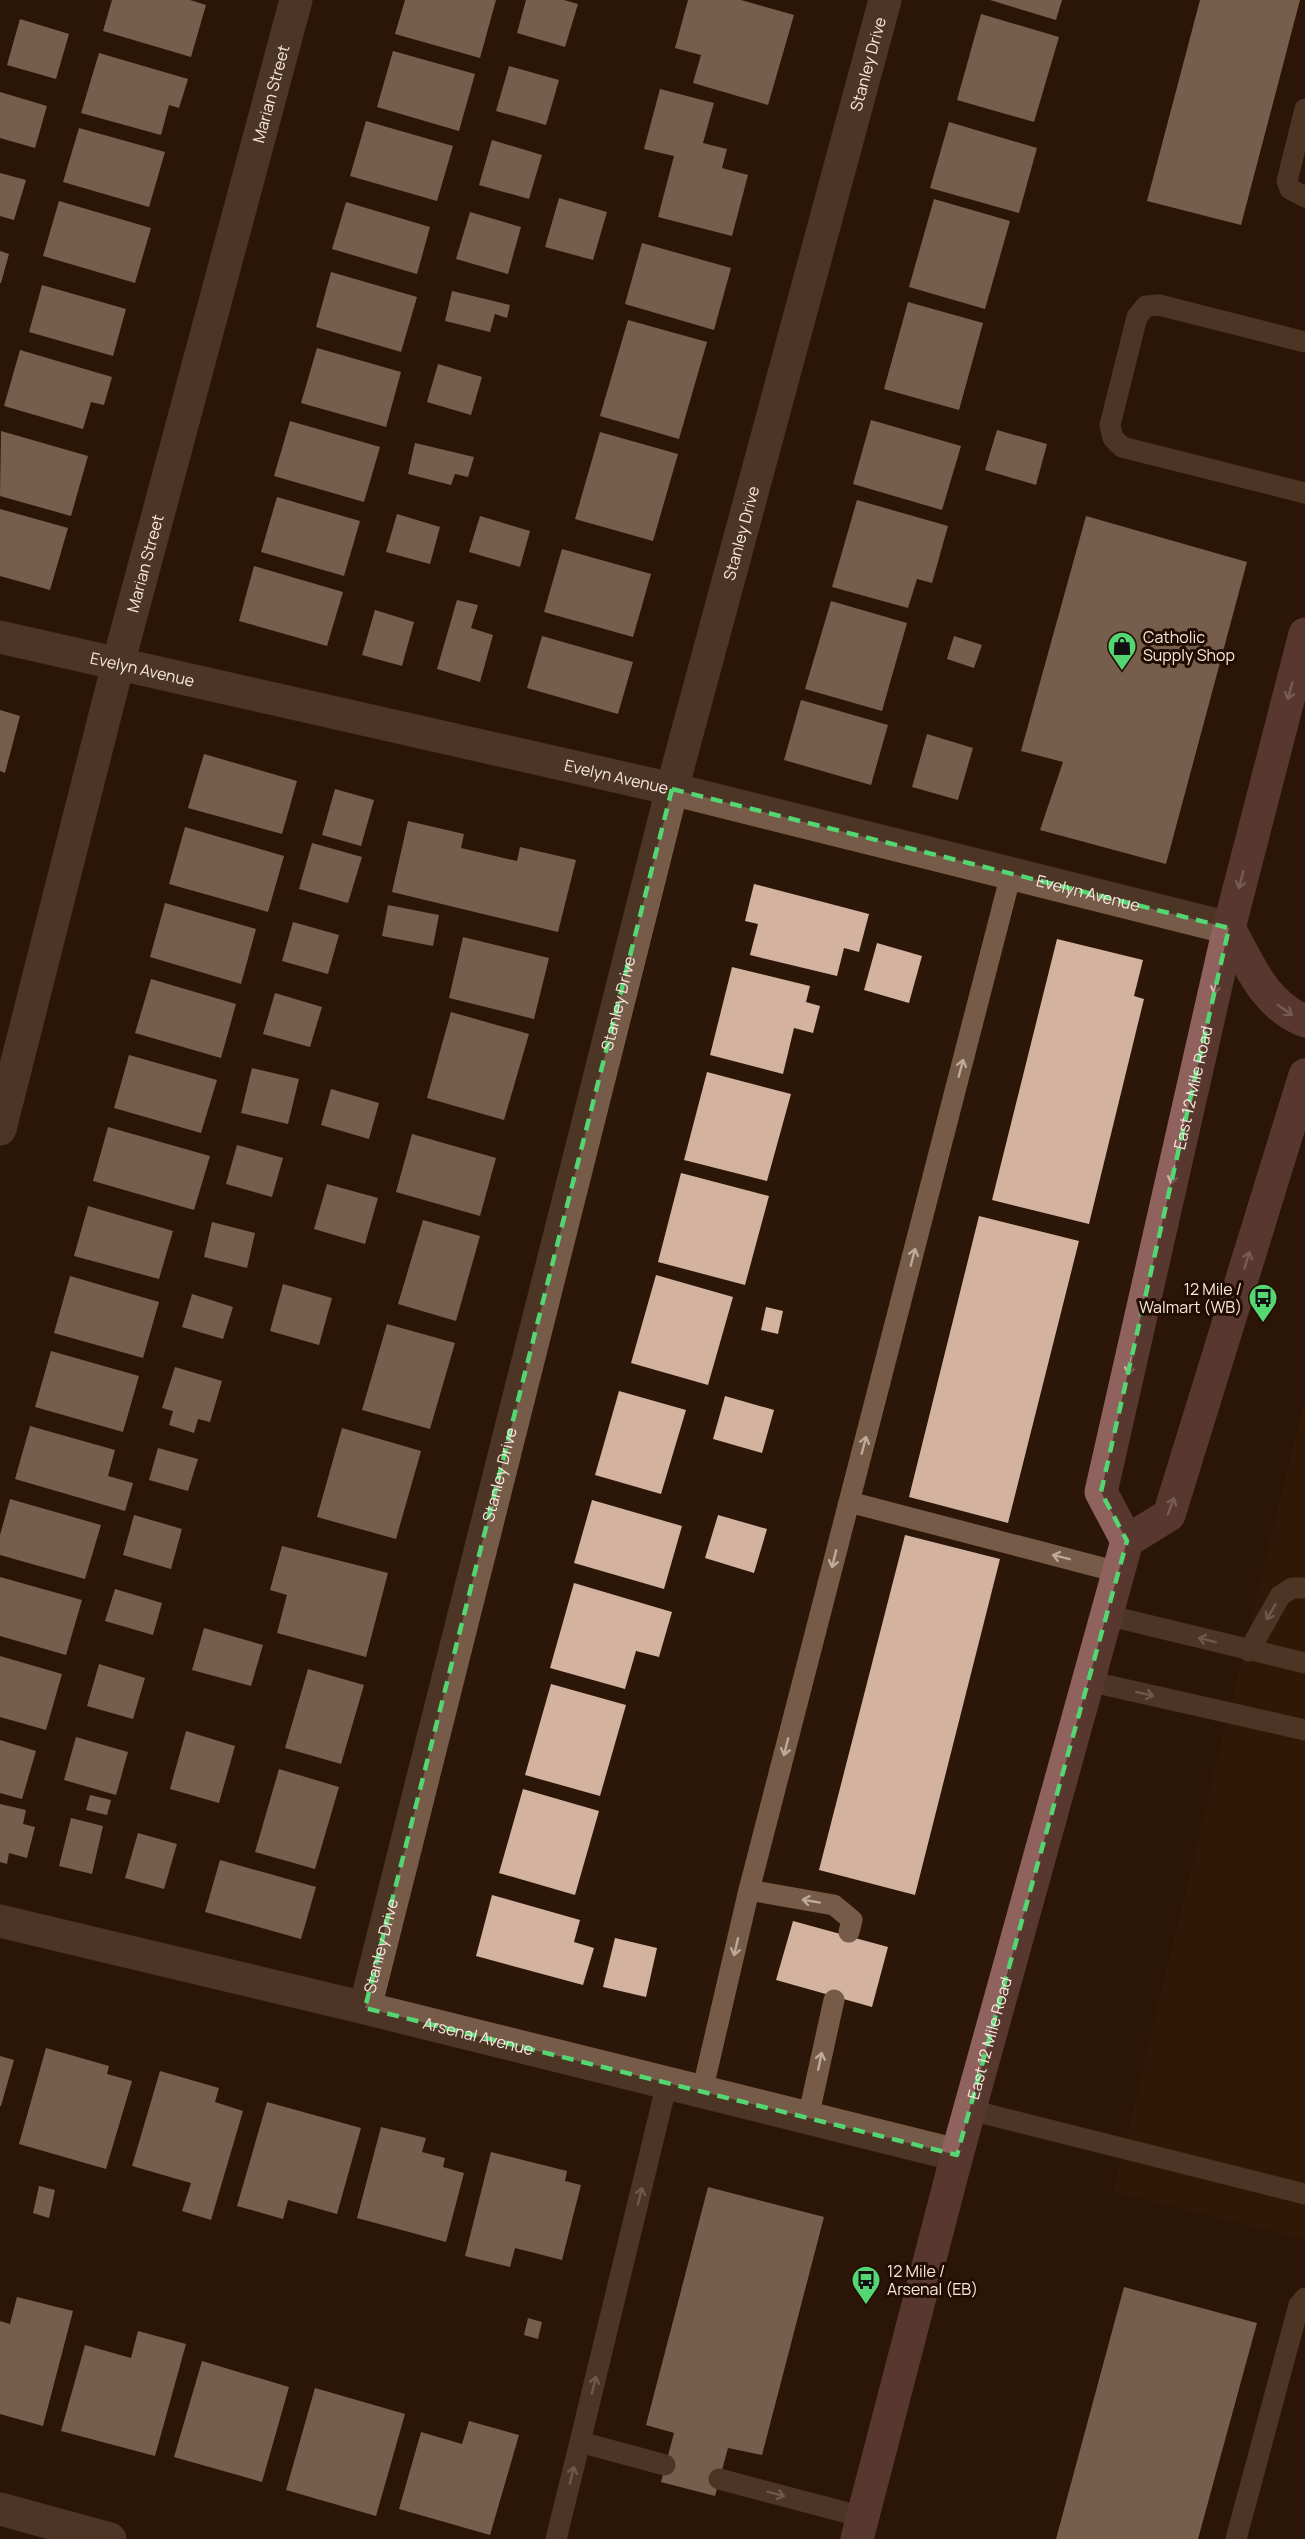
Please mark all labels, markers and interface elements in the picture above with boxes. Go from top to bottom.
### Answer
street label: Stanley Drive [844,14,891,114]
street label: Marian Street [247,42,294,145]
street label: Stanley Drive [718,484,764,583]
street label: Marian Street [121,512,169,615]
place label: Catholic Supply Shop [1143,626,1235,666]
shop icon: Catholic Supply Shop [1106,630,1138,672]
street label: Evelyn Avenue [88,647,197,692]
one-way arrow [1284,681,1296,700]
street label: Evelyn Avenue [562,754,671,799]
street label: Evelyn Avenue [1034,869,1142,916]
one-way arrow [1235,870,1247,889]
street label: Stanley Drive [596,954,640,1053]
one-way arrow [1210,975,1221,995]
one-way arrow [1276,1004,1293,1016]
street label: East 12 Mile Road [1168,1024,1217,1152]
one-way arrow [956,1059,968,1078]
one-way arrow [1167,1165,1178,1185]
one-way arrow [907,1247,919,1266]
one-way arrow [1242,1251,1253,1270]
place label: 12 Mile / Walmart (WB) [1139,1278,1242,1318]
bus stop icon: 12 Mile / Walmart (WB) [1247,1282,1279,1324]
one-way arrow [1124,1355,1135,1375]
street label: Stanley Drive [477,1425,522,1524]
one-way arrow [858,1436,870,1455]
one-way arrow [1167,1498,1178,1516]
one-way arrow [828,1549,840,1568]
one-way arrow [1052,1551,1071,1562]
one-way arrow [1265,1603,1277,1620]
one-way arrow [1198,1634,1217,1646]
one-way arrow [1135,1689,1154,1700]
one-way arrow [780,1738,791,1757]
one-way arrow [802,1895,821,1906]
street label: Stanley Drive [358,1896,403,1996]
one-way arrow [730,1937,742,1956]
street label: East 12 Mile Road [962,1975,1017,2102]
street label: Arsenal Avenue [421,2012,536,2060]
one-way arrow [815,2052,827,2071]
one-way arrow [635,2187,647,2206]
place label: 12 Mile / Arsenal (EB) [887,2260,978,2300]
bus stop icon: 12 Mile / Arsenal (EB) [850,2264,882,2306]
one-way arrow [588,2376,600,2395]
one-way arrow [567,2466,579,2485]
one-way arrow [766,2489,785,2500]

